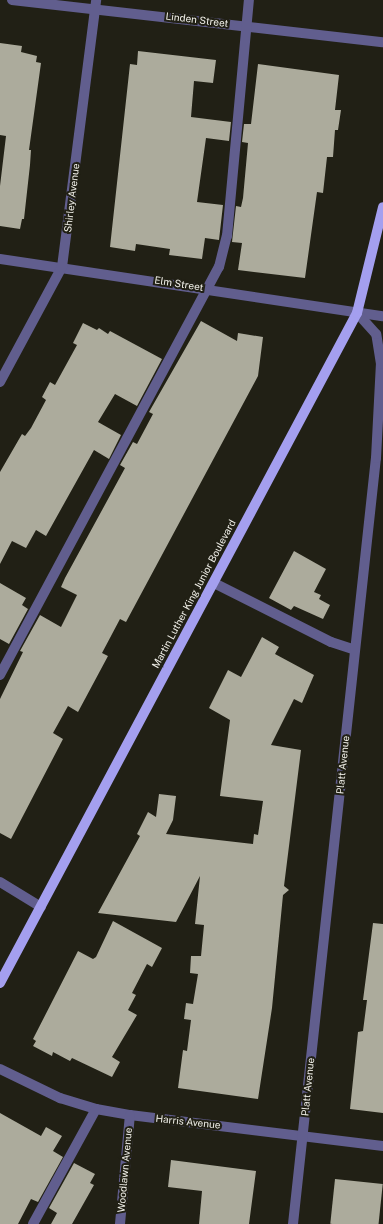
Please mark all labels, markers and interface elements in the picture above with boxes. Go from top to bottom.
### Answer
street label: Linden Street [165,10,229,30]
street label: Shirley Avenue [62,163,82,233]
street label: Elm Street [154,274,204,294]
street label: Martin Luther King Junior Boulevard [150,518,238,670]
street label: Platt Avenue [334,735,352,795]
street label: Platt Avenue [299,1057,317,1117]
street label: Harris Avenue [155,1113,221,1131]
street label: Woodlawn Avenue [115,1127,135,1213]

